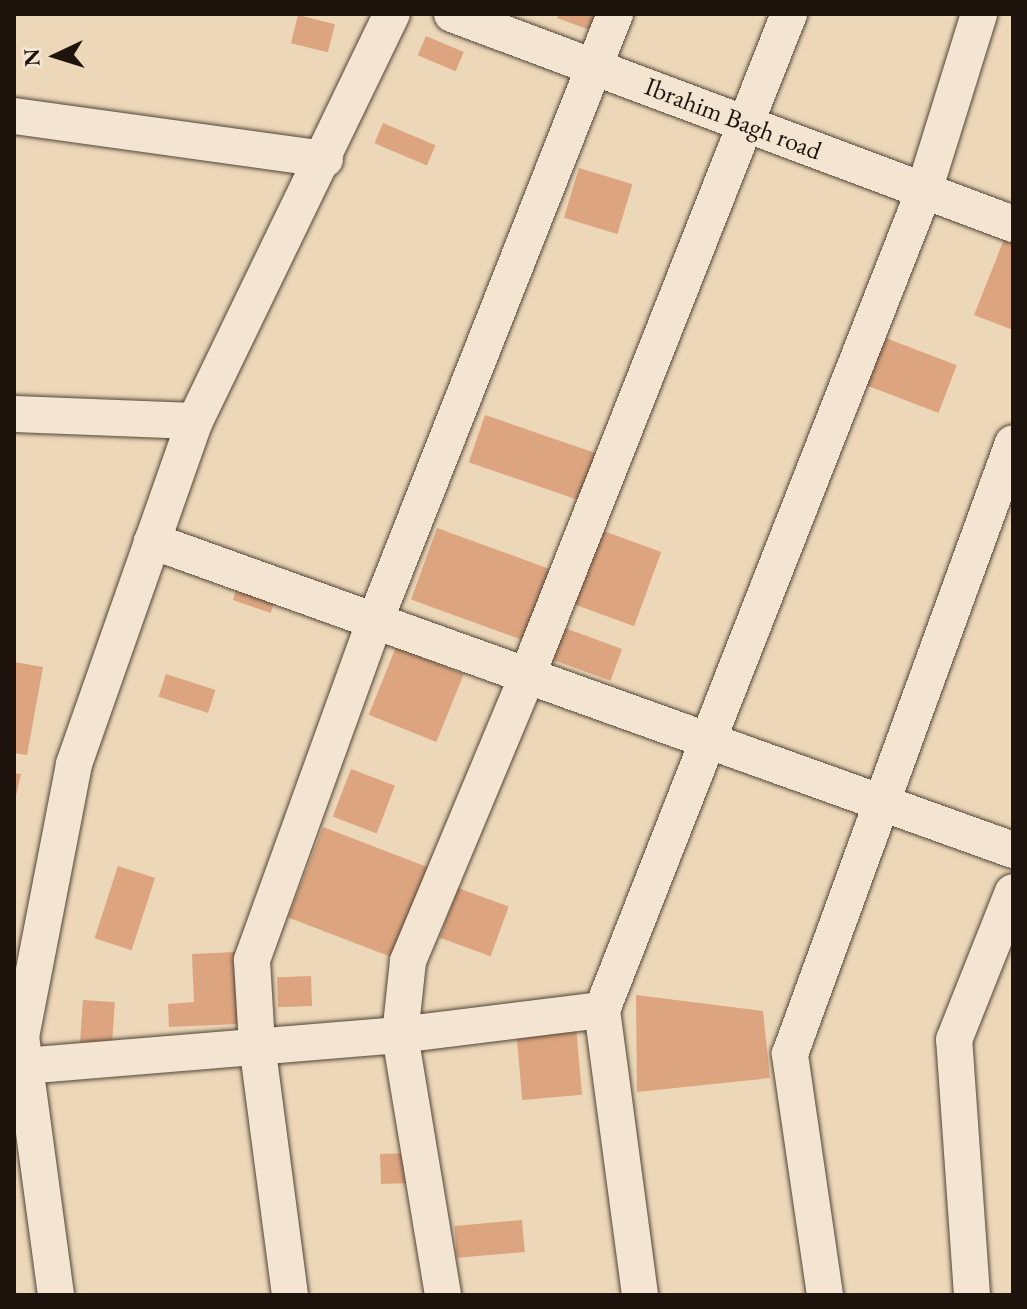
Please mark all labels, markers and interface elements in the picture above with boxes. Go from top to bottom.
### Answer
north arrow [16,16,96,96]
text: N [16,48,47,68]
street label: Ibrahim Bagh road [640,71,826,167]

